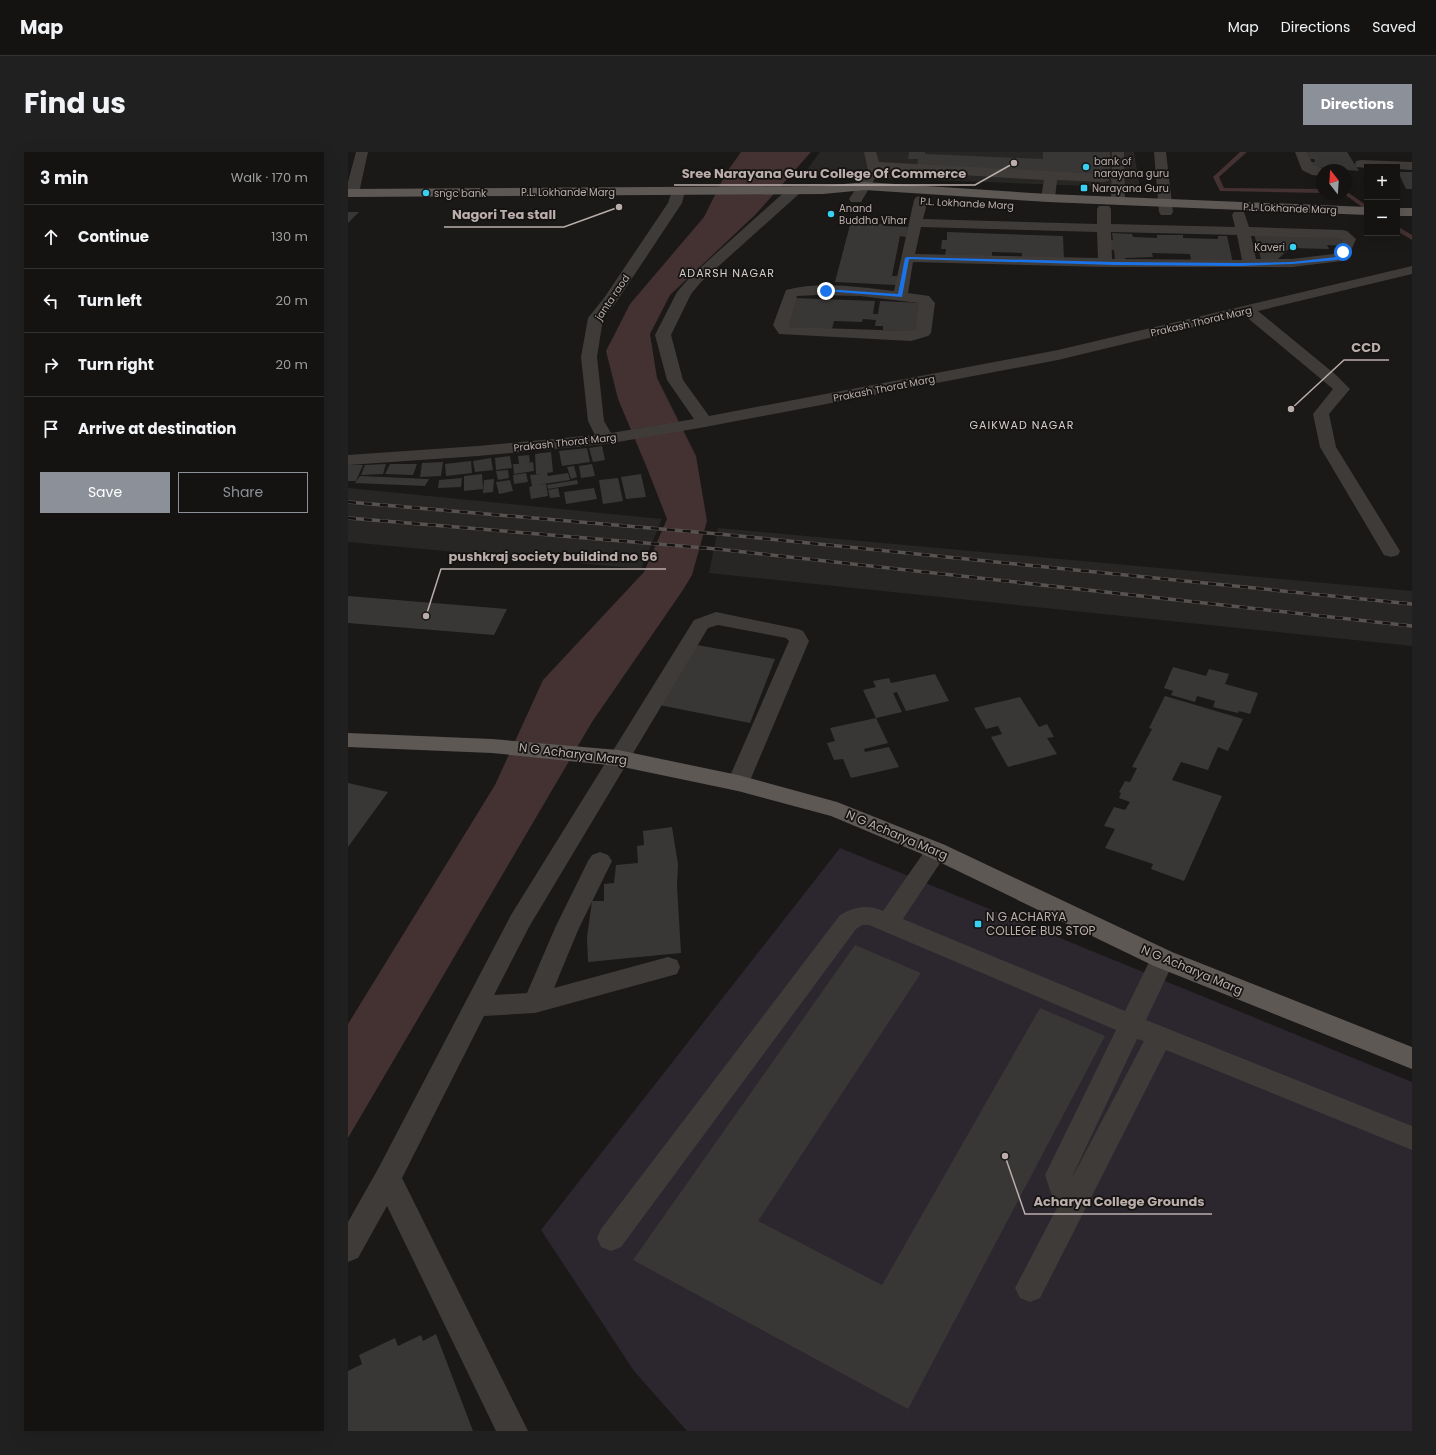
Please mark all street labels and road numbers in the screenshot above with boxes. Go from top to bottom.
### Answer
street label: P.L. Lokhande Marg [521,185,615,200]
street label: P.L. Lokhande Marg [920,194,1014,213]
street label: P.L. Lokhande Marg [1243,199,1337,218]
street label: janta raod [591,271,633,324]
street label: Prakash Thorat Marg [1149,303,1253,340]
street label: Prakash Thorat Marg [832,371,936,406]
street label: Prakash Thorat Marg [513,430,617,455]
street label: N G Acharya Marg [518,738,628,769]
street label: N G Acharya Marg [844,805,951,864]
street label: N G Acharya Marg [1139,940,1246,999]

